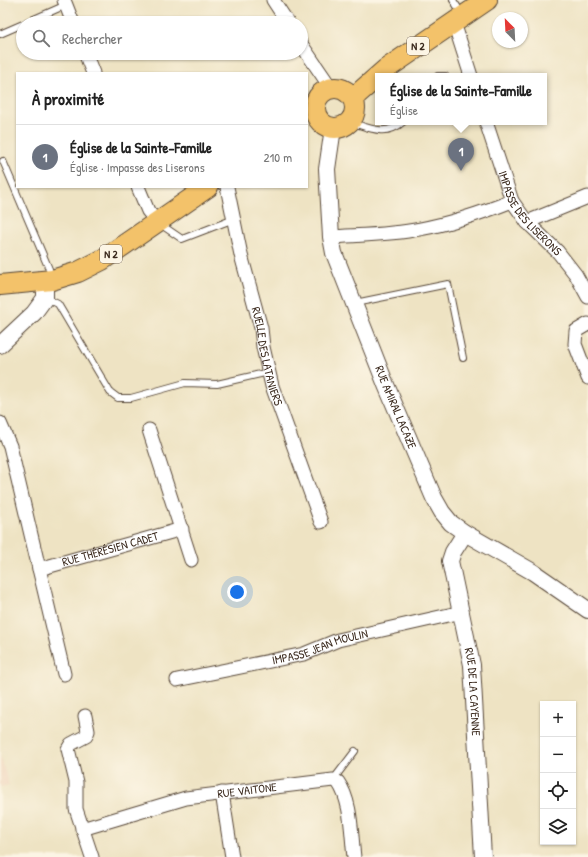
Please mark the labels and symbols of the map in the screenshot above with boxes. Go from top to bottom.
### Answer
north arrow [492,12,528,48]
road number: N 2 [407,37,429,55]
pin: 1 [448,138,474,171]
street label: IMPASSE DES LISERONS [495,168,566,259]
road number: N 2 [100,245,122,263]
street label: RUELLE DES LATANIERS [248,305,287,408]
street label: RUE AMIRAL LACAZE [371,363,421,452]
street label: RUE THÉRÉSIEN CADET [60,527,161,570]
your location [227,582,247,602]
street label: IMPASSE JEAN MOULIN [270,625,369,668]
street label: RUE DE LA CAYENNE [461,646,485,737]
street label: RUE VAITONE [216,778,278,802]

